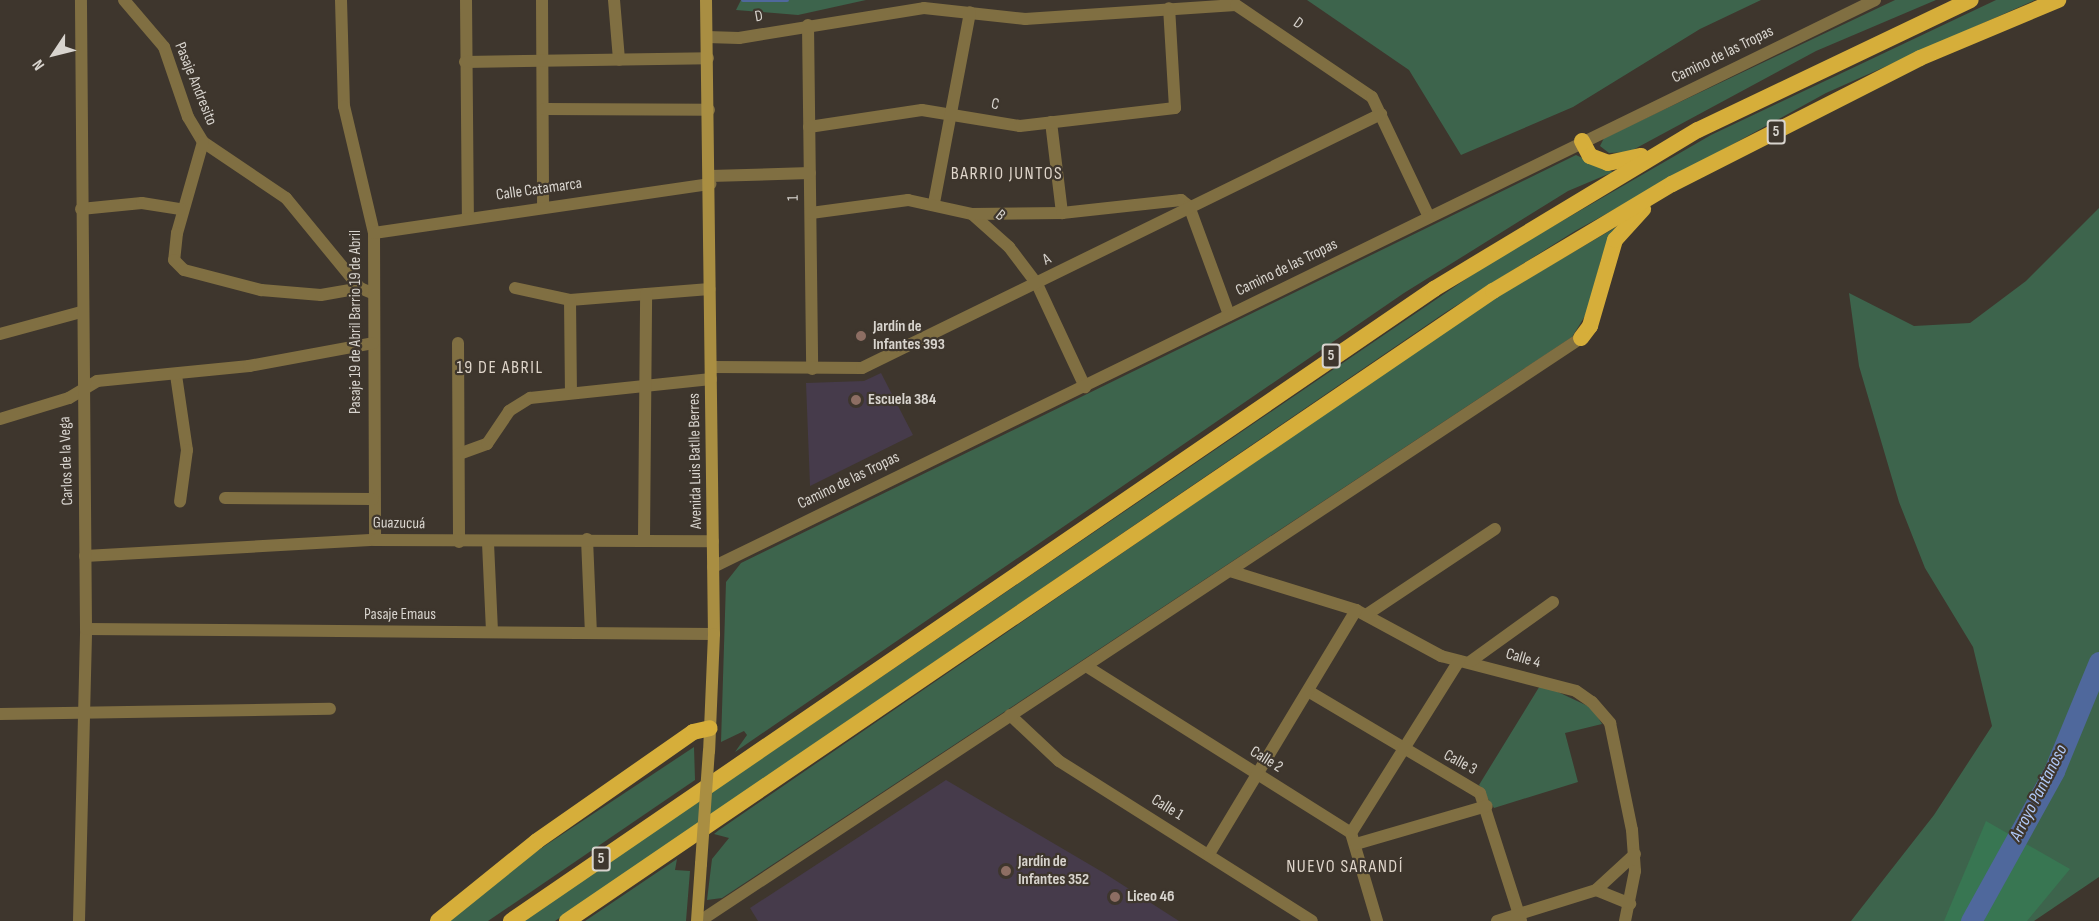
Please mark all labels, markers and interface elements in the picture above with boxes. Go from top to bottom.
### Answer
street label: D [753,7,765,27]
street label: D [1289,14,1307,34]
street label: Camino de las Tropas [1669,22,1777,88]
north arrow [24,24,84,84]
street label: Pasaje Andresito [170,40,220,128]
text: N [29,56,49,74]
street label: C [989,95,1001,115]
road number: 5 [1766,120,1786,144]
district label: BARRIO JUNTOS [951,163,1063,185]
street label: Calle Catamarca [495,174,583,206]
street label: 1 [784,195,804,201]
street label: B [991,206,1009,226]
street label: Pasaje 19 de Abril Barrio 19 de Abril [346,230,366,414]
street label: Camino de las Tropas [1233,235,1341,301]
street label: A [1040,250,1054,270]
place label: Jardín de Infantes 393 [873,317,945,355]
marker: Jardín de Infantes 393 [854,329,868,343]
road number: 5 [1320,344,1342,368]
district label: 19 DE ABRIL [456,357,544,379]
place label: Escuela 384 [868,390,936,410]
street label: Avenida Luis Batlle Berres [685,393,707,529]
marker: Escuela 384 [849,393,863,407]
street label: Carlos de la Vega [56,416,78,506]
street label: Camino de las Tropas [795,448,903,514]
street label: Guazucuá [373,514,425,534]
street label: Pasaje Emaus [364,605,436,625]
street label: Calle 4 [1503,645,1543,673]
water label: Arroyo Pantanoso [2006,741,2072,845]
street label: Calle 2 [1246,743,1286,777]
street label: Calle 3 [1440,746,1480,780]
street label: Calle 1 [1147,791,1187,825]
road number: 5 [590,847,612,871]
place label: Jardín de Infantes 352 [1018,852,1089,890]
district label: NUEVO SARANDÍ [1286,856,1404,878]
marker: Jardín de Infantes 352 [999,864,1013,878]
place label: Liceo 46 [1127,887,1175,907]
marker: Liceo 46 [1108,890,1122,904]

